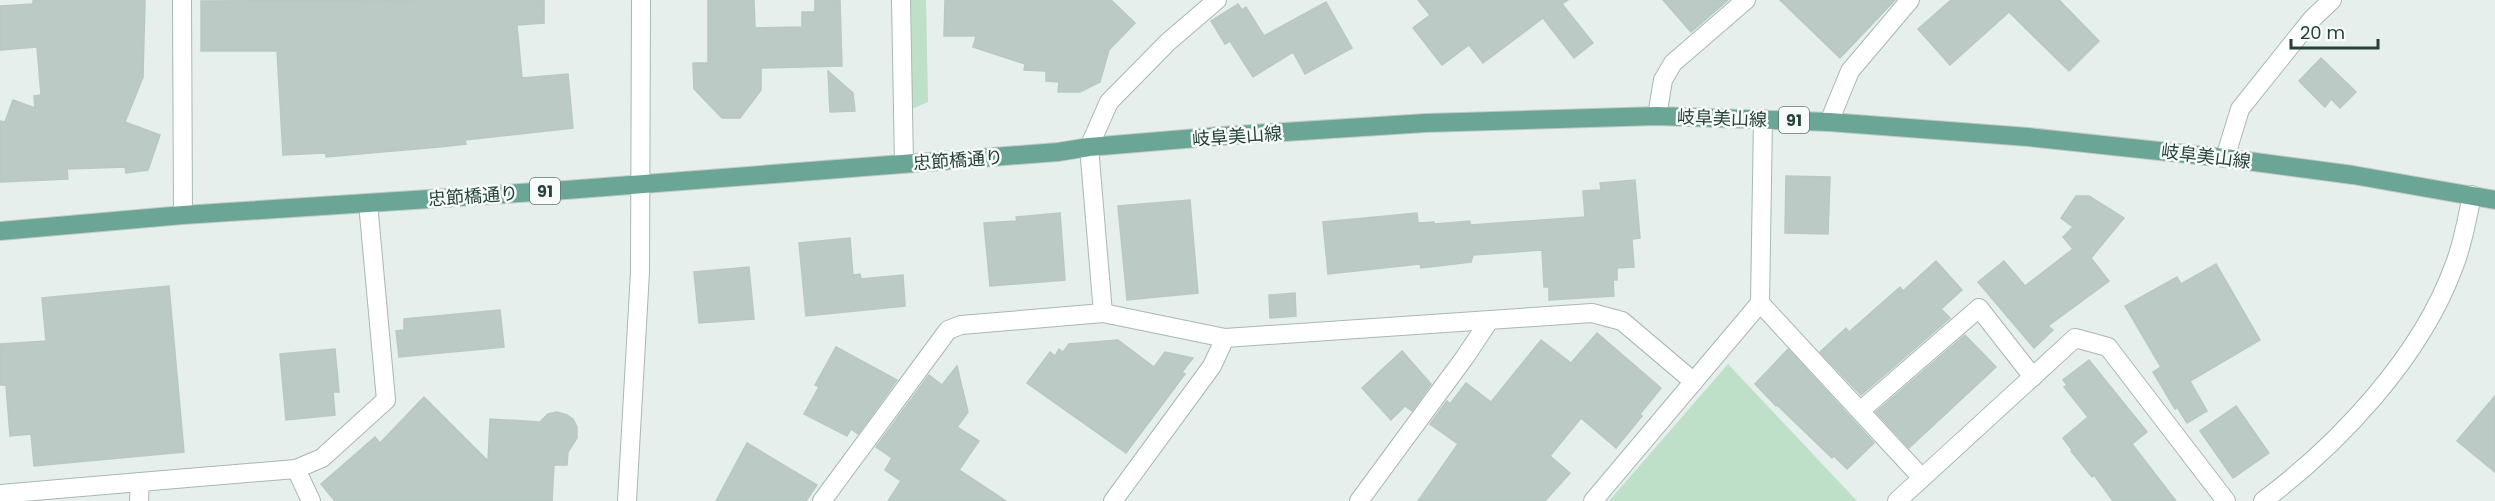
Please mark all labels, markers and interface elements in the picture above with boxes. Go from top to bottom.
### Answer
scale bar [2291,12,2378,50]
text: 20 m [2300,20,2345,45]
street label: 岐阜美山線 [1677,104,1767,132]
road number: 91 [1779,107,1809,133]
street label: 岐阜美山線 [1191,120,1283,152]
street label: 岐阜美山線 [2160,138,2252,174]
street label: 忠節橋通り [912,144,1004,176]
road number: 91 [530,178,560,204]
street label: 忠節橋通り [427,180,519,212]

